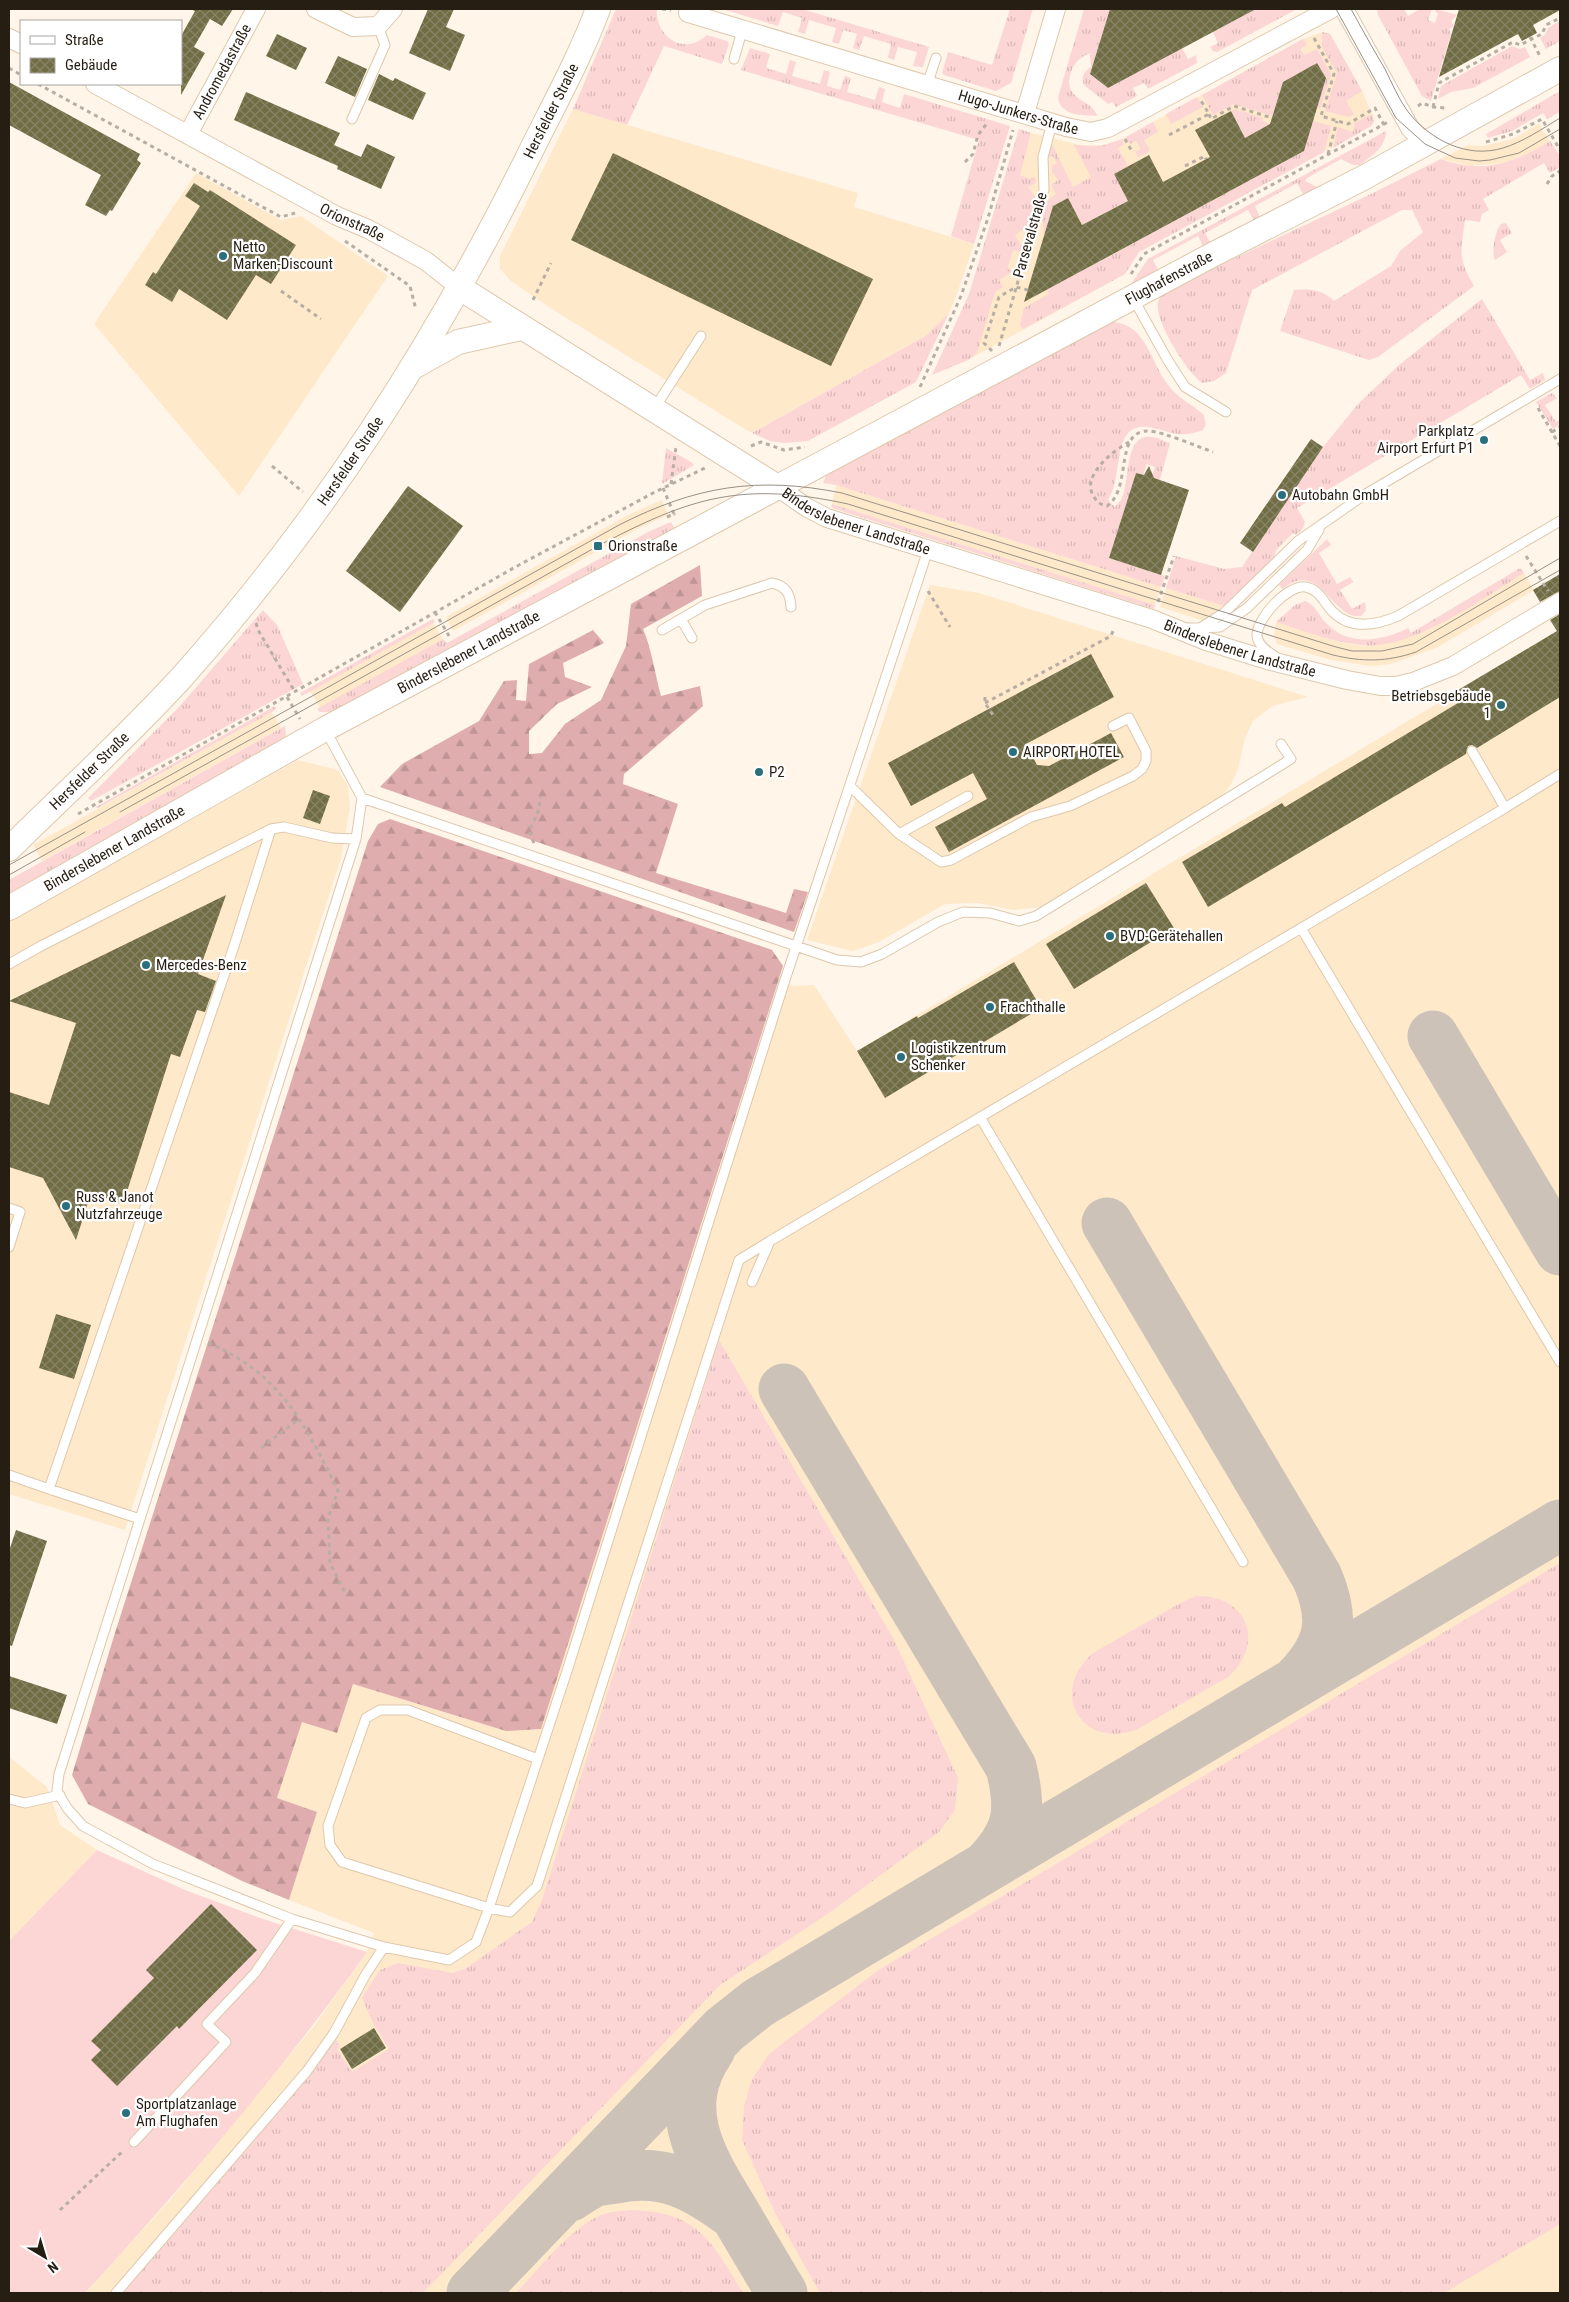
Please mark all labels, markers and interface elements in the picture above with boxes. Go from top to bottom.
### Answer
legend [20,20,182,85]
street label: Andromedastraße [189,21,255,122]
text: Straße [65,31,104,49]
text: Gebäude [65,56,117,74]
street label: Hersfelder Straße [520,60,582,161]
street label: Hugo-Junkers-Straße [956,86,1080,138]
street label: Parsevalstraße [1009,190,1051,280]
street label: Orionstraße [317,199,388,245]
place label: Netto Marken-Discount [233,238,333,273]
street label: Flughafenstraße [1122,247,1216,309]
marker: Netto Marken-Discount [217,250,229,262]
street label: Hersfelder Straße [314,413,387,509]
place label: Parkplatz Airport Erfurt P1 [1377,422,1474,457]
marker: Parkplatz Airport Erfurt P1 [1478,434,1490,446]
street label: Binderslebener Landstraße [778,484,932,559]
place label: Autobahn GmbH [1292,486,1389,504]
marker: Autobahn GmbH [1276,489,1288,501]
place label: Orionstraße [608,537,677,555]
marker: Orionstraße [592,540,604,552]
street label: Binderslebener Landstraße [394,607,543,698]
street label: Binderslebener Landstraße [1161,616,1318,681]
place label: Betriebsgebäude 1 [1391,687,1491,722]
marker: Betriebsgebäude 1 [1495,699,1507,711]
street label: Hersfelder Straße [46,728,133,814]
place label: AIRPORT HOTEL [1023,743,1120,761]
marker: AIRPORT HOTEL [1007,746,1019,758]
place label: P2 [769,763,785,781]
marker: P2 [753,766,765,778]
street label: Binderslebener Landstraße [41,801,188,895]
place label: BVD-Gerätehallen [1120,927,1223,945]
marker: BVD-Gerätehallen [1104,930,1116,942]
place label: Mercedes-Benz [156,956,247,974]
marker: Mercedes-Benz [140,959,152,971]
place label: Frachthalle [1000,998,1065,1016]
marker: Frachthalle [984,1001,996,1013]
place label: Logistikzentrum Schenker [911,1039,1006,1074]
marker: Logistikzentrum Schenker [895,1051,907,1063]
place label: Russ & Janot Nutzfahrzeuge [76,1188,163,1223]
marker: Russ & Janot Nutzfahrzeuge [60,1200,72,1212]
place label: Sportplatzanlage Am Flughafen [136,2095,237,2130]
marker: Sportplatzanlage Am Flughafen [120,2107,132,2119]
north arrow [20,2232,70,2282]
text: N [45,2258,61,2276]

